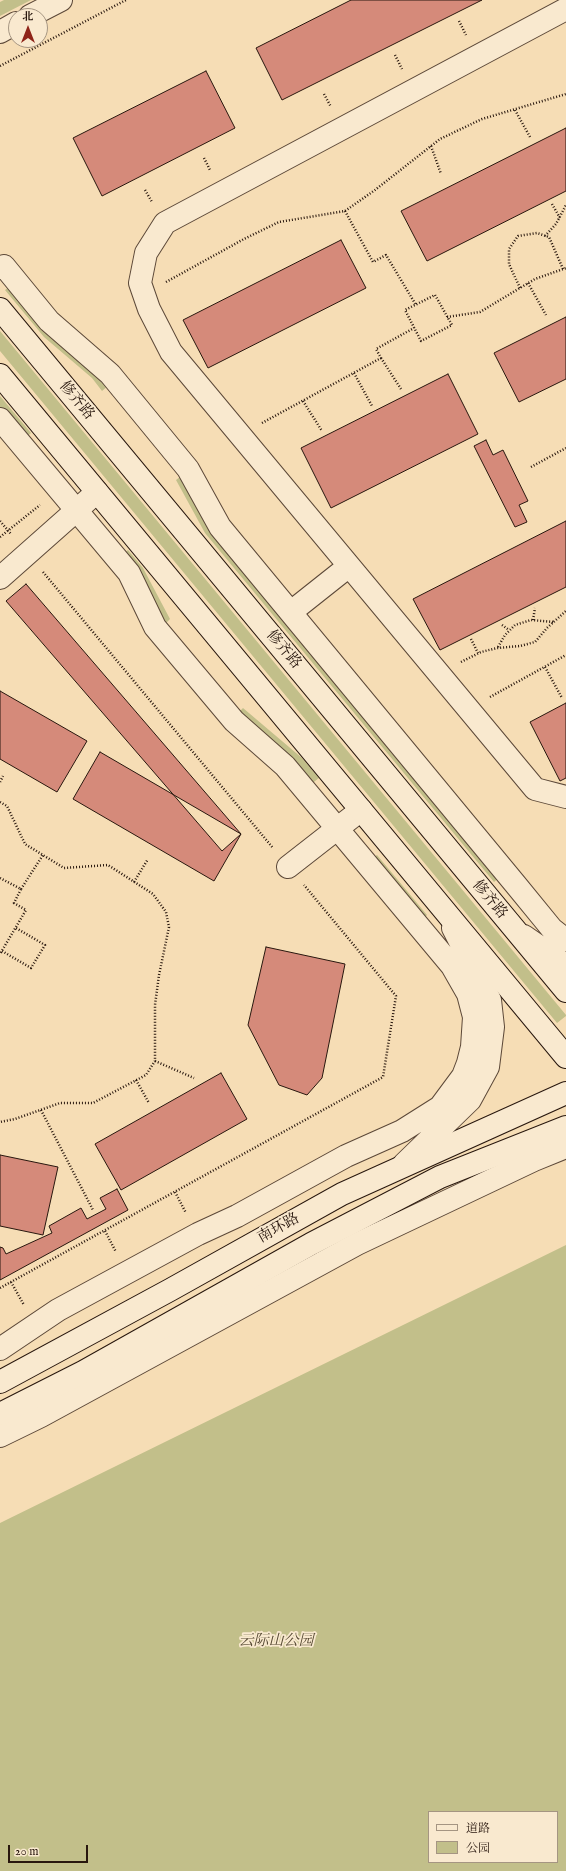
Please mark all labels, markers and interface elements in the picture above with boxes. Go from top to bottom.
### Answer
north arrow [8,8,48,48]
text: 北 [23,10,34,24]
street label: 修齐路 [55,378,97,424]
street label: 修齐路 [262,627,304,673]
street label: 修齐路 [468,877,510,923]
street label: 南环路 [255,1210,303,1248]
park label: 云际山公园 [239,1633,313,1651]
legend [428,1811,558,1863]
text: 道路 [466,1821,490,1836]
scale bar [10,1837,90,1863]
text: 公园 [466,1841,490,1856]
text: 20 m [15,1844,38,1859]

